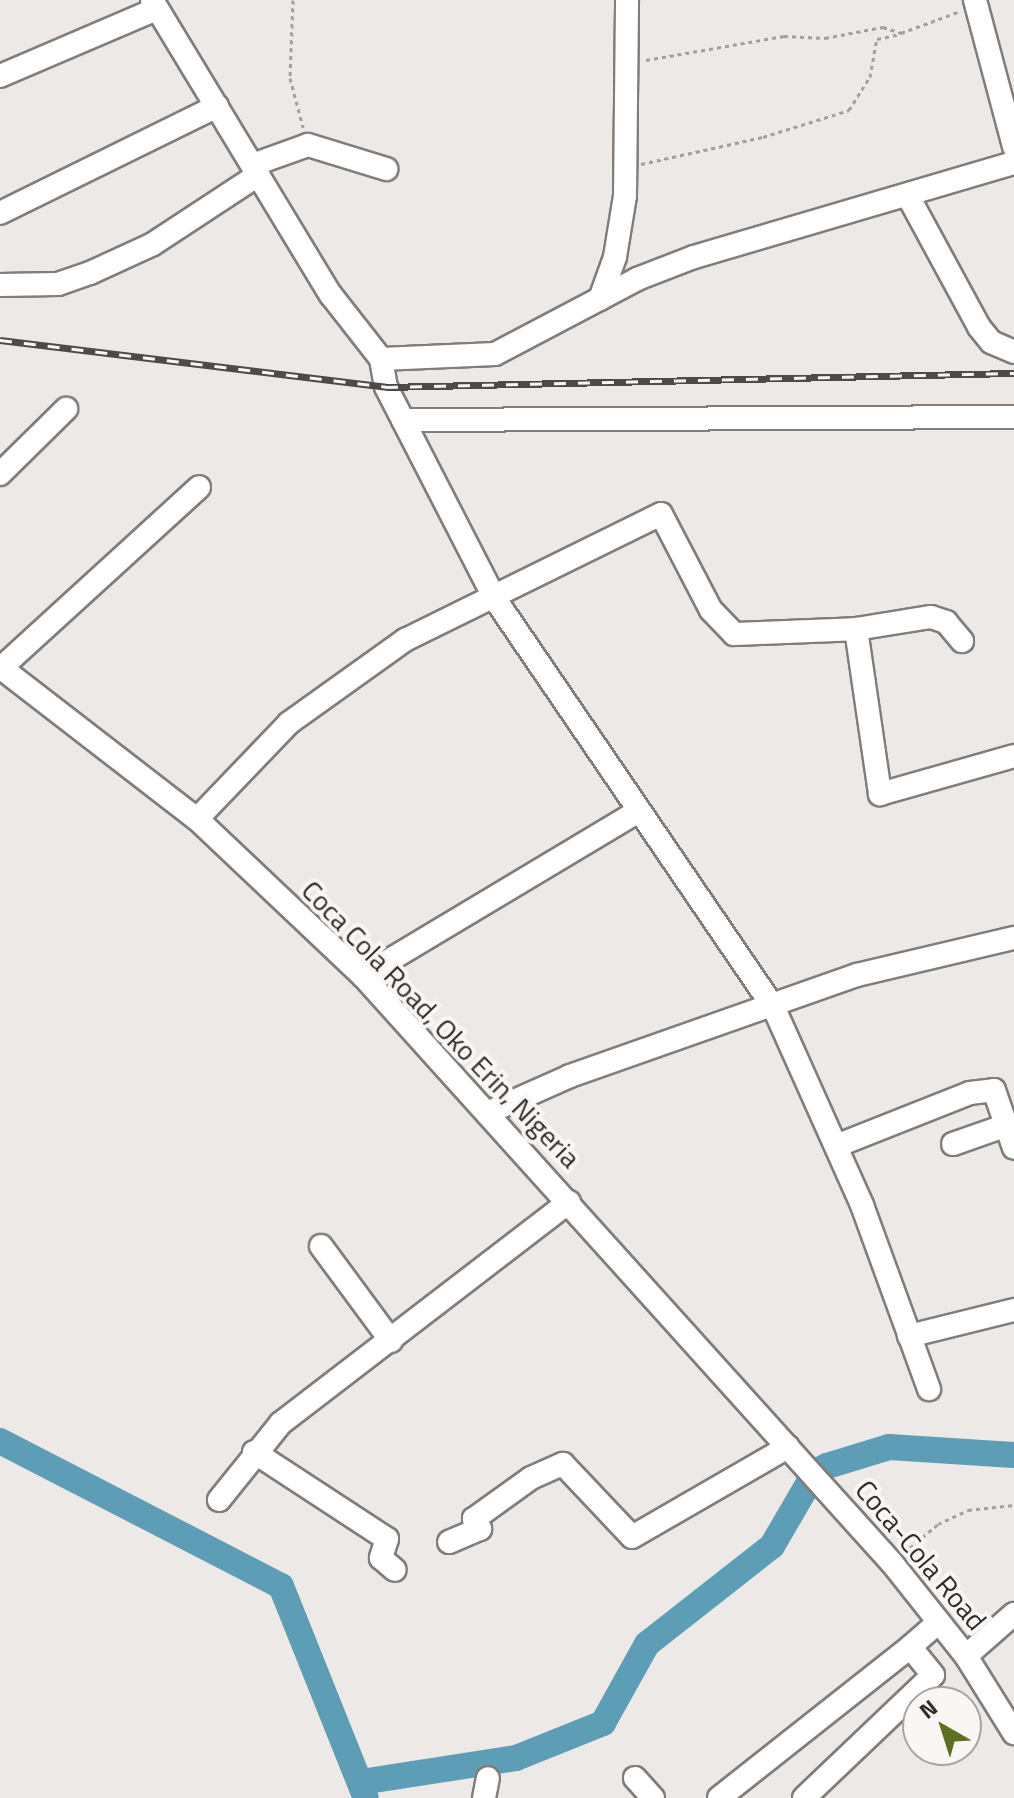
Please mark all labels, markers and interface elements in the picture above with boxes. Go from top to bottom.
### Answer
street label: Coca Cola Road, Oko Erin, Nigeria [295,873,587,1175]
street label: Coca-Cola Road [849,1473,993,1637]
north arrow [902,1686,982,1766]
text: N [912,1691,945,1727]

